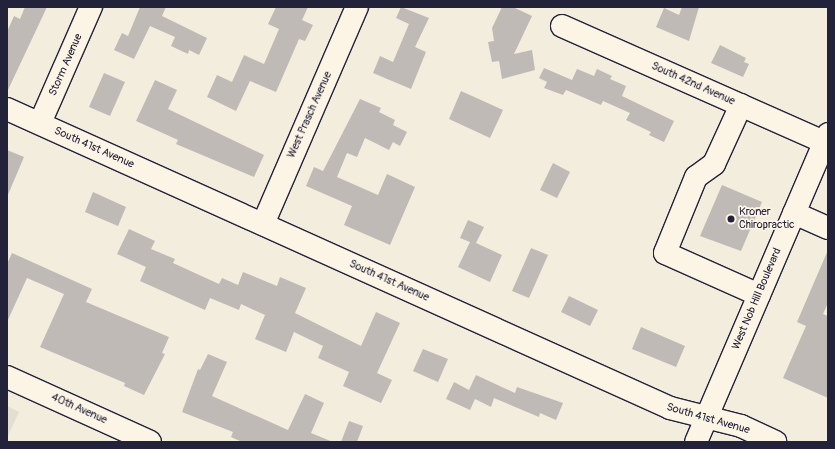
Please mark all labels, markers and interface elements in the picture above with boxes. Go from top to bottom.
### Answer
street label: Storm Avenue [46,32,86,98]
street label: South 42nd Avenue [649,60,737,108]
street label: West Prasch Avenue [285,70,335,160]
street label: South 41st Avenue [52,124,136,172]
place label: Kroner Chiropractic [739,206,795,232]
marker: Kroner Chiropractic [726,214,736,224]
street label: West Nob Hill Boulevard [730,246,784,352]
street label: South 41st Avenue [347,257,431,305]
street label: 40th Avenue [49,391,109,427]
street label: South 41st Avenue [665,401,751,437]

